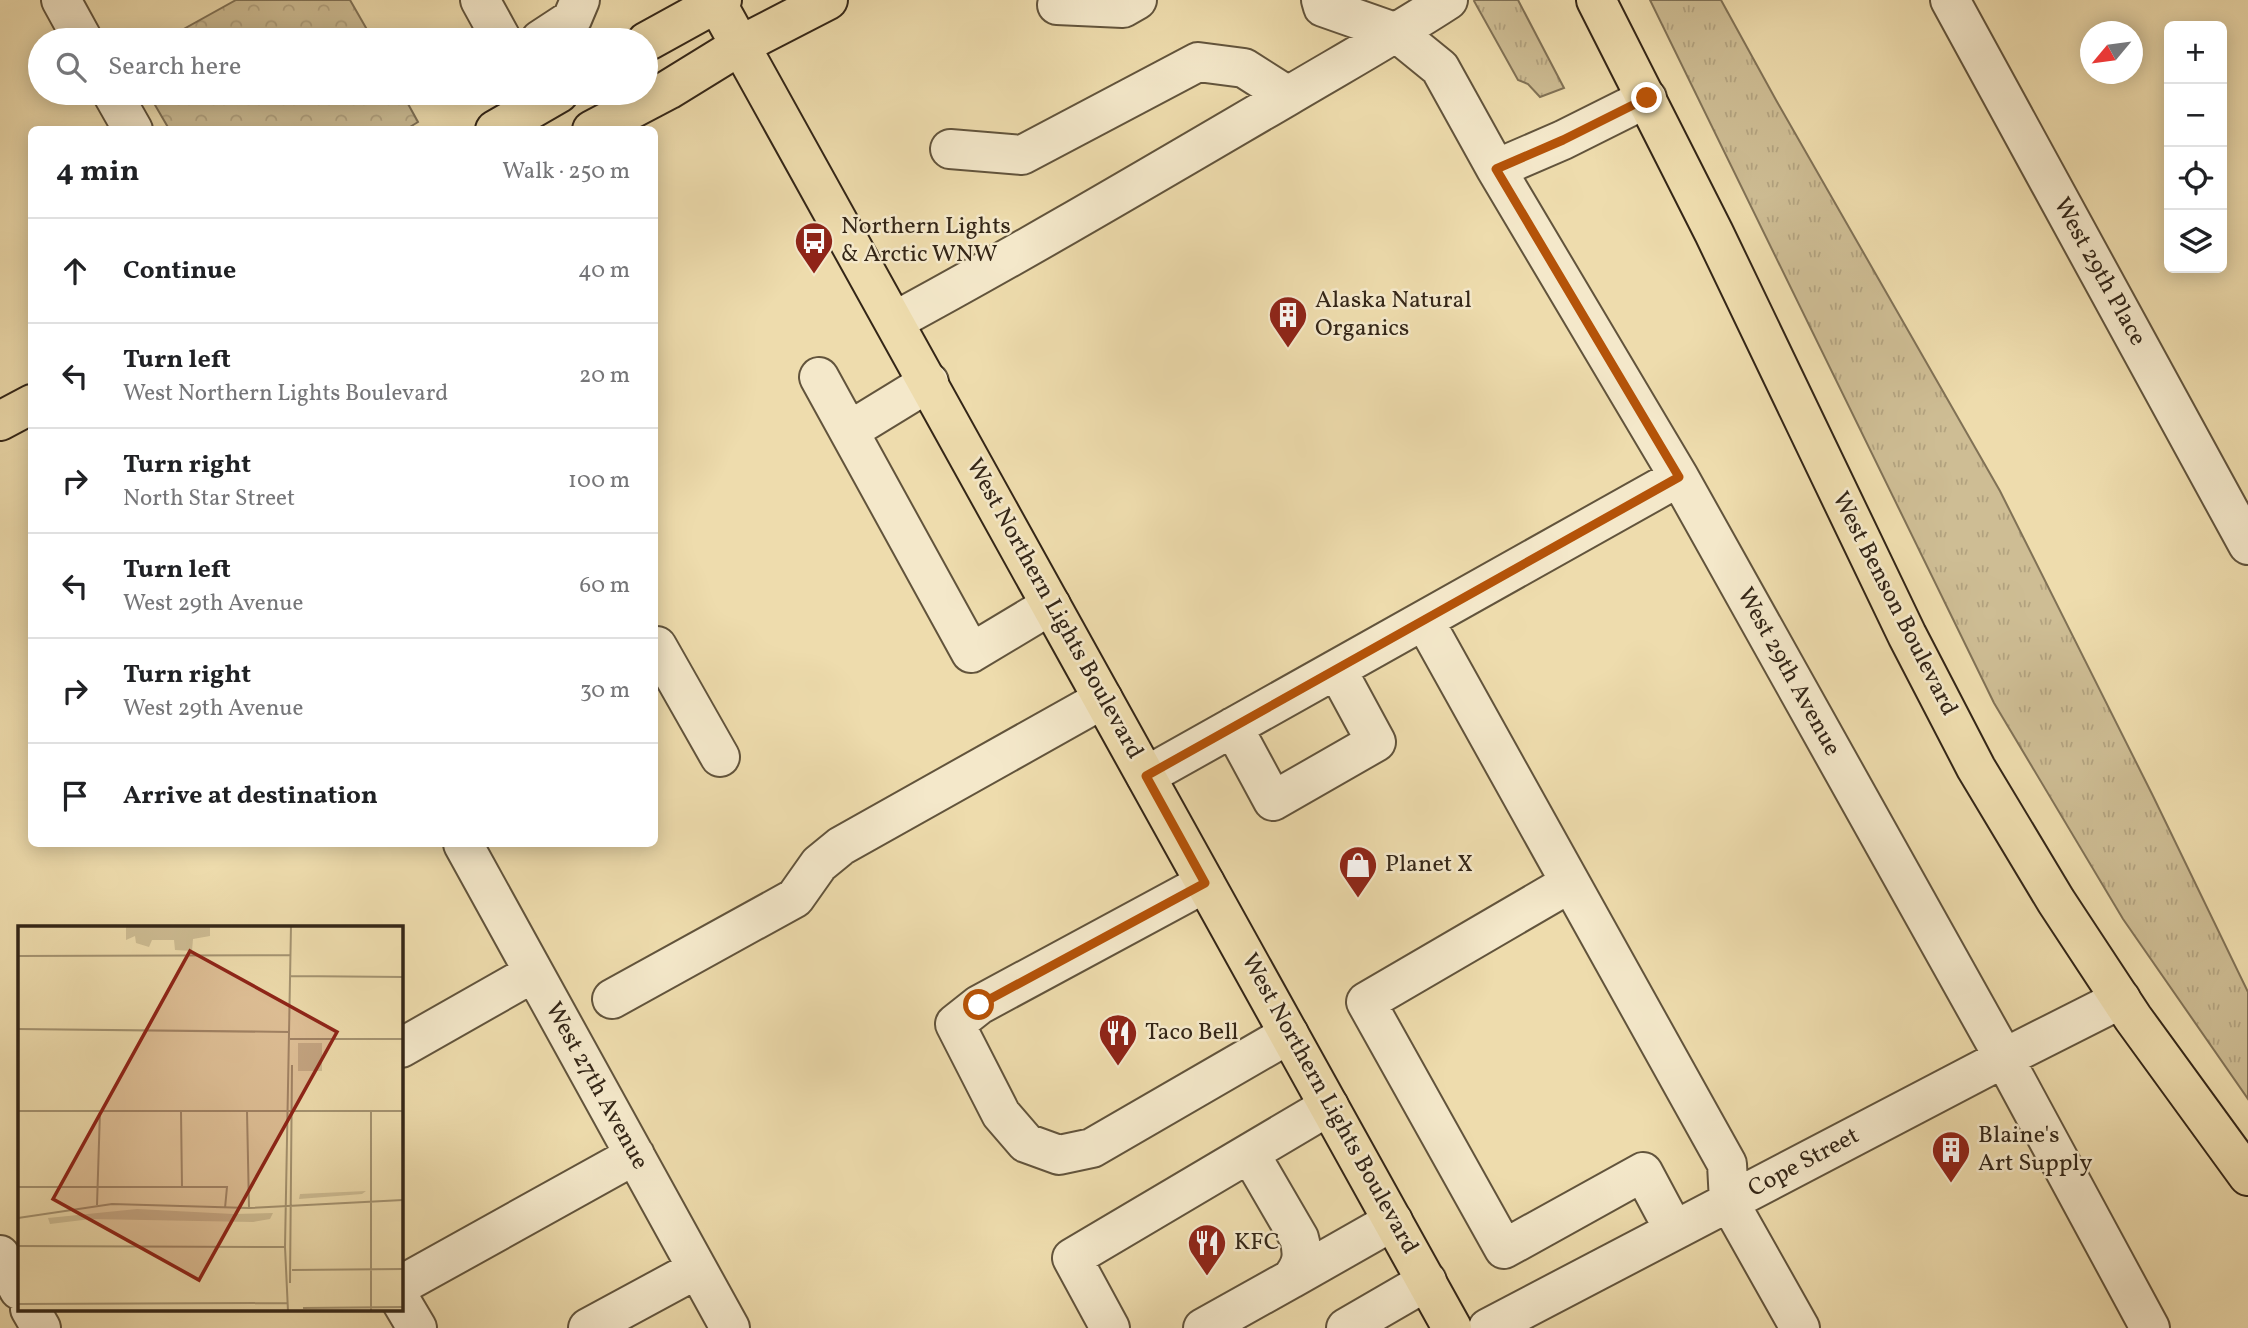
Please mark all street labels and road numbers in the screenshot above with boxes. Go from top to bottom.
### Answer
street label: West 29th Place [2044,192,2154,352]
street label: West Northern Lights Boulevard [957,452,1151,766]
street label: West Benson Boulevard [1823,486,1965,722]
street label: West 29th Avenue [1728,581,1848,763]
street label: West Northern Lights Boulevard [1232,947,1426,1261]
street label: West 27th Avenue [536,996,656,1176]
street label: Cope Street [1742,1120,1866,1206]

